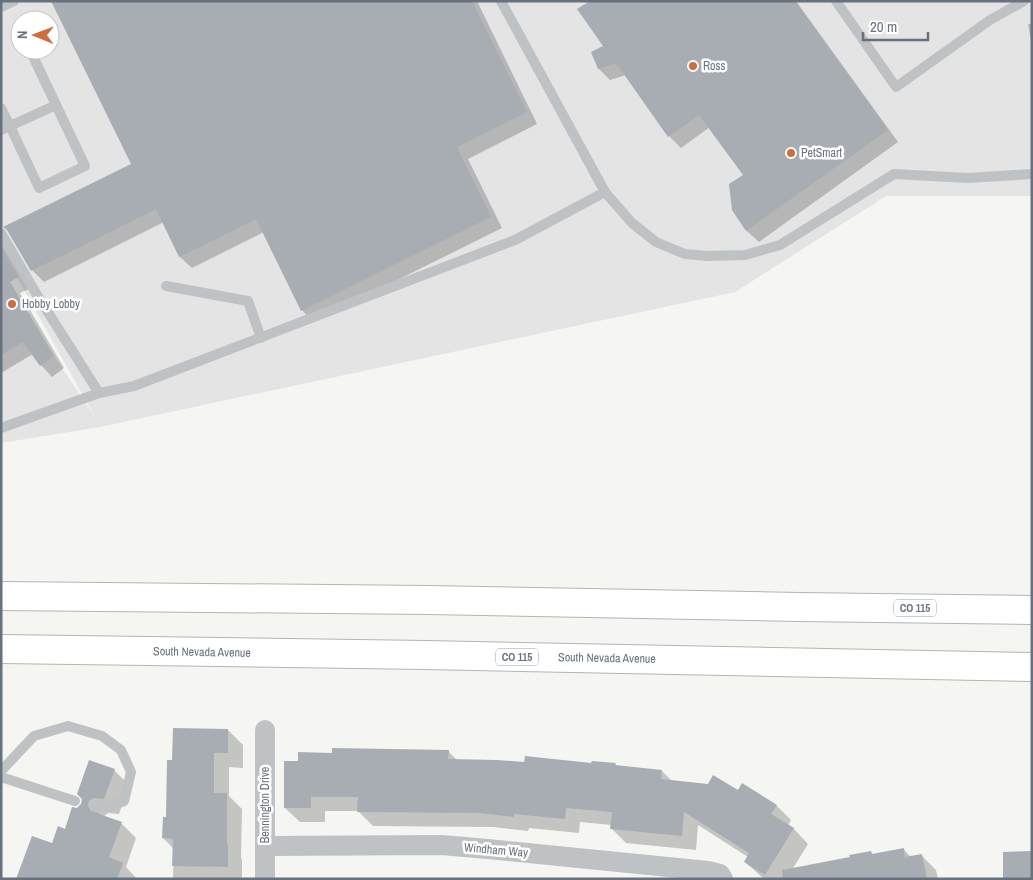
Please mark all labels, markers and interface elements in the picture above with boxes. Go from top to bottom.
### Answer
north arrow [10,10,60,60]
scale bar [863,10,928,42]
text: 20 m [870,16,897,37]
text: N [13,30,31,39]
place label: Ross [703,58,725,74]
marker: Ross [687,60,699,72]
place label: PetSmart [801,145,842,161]
marker: PetSmart [785,147,797,159]
place label: Hobby Lobby [22,296,80,312]
marker: Hobby Lobby [6,298,18,310]
road number: CO 115 [894,600,936,616]
street label: South Nevada Avenue [153,643,251,661]
road number: CO 115 [496,649,538,666]
street label: South Nevada Avenue [558,649,656,667]
street label: Bennington Drive [257,767,273,843]
street label: Windham Way [463,839,529,861]

